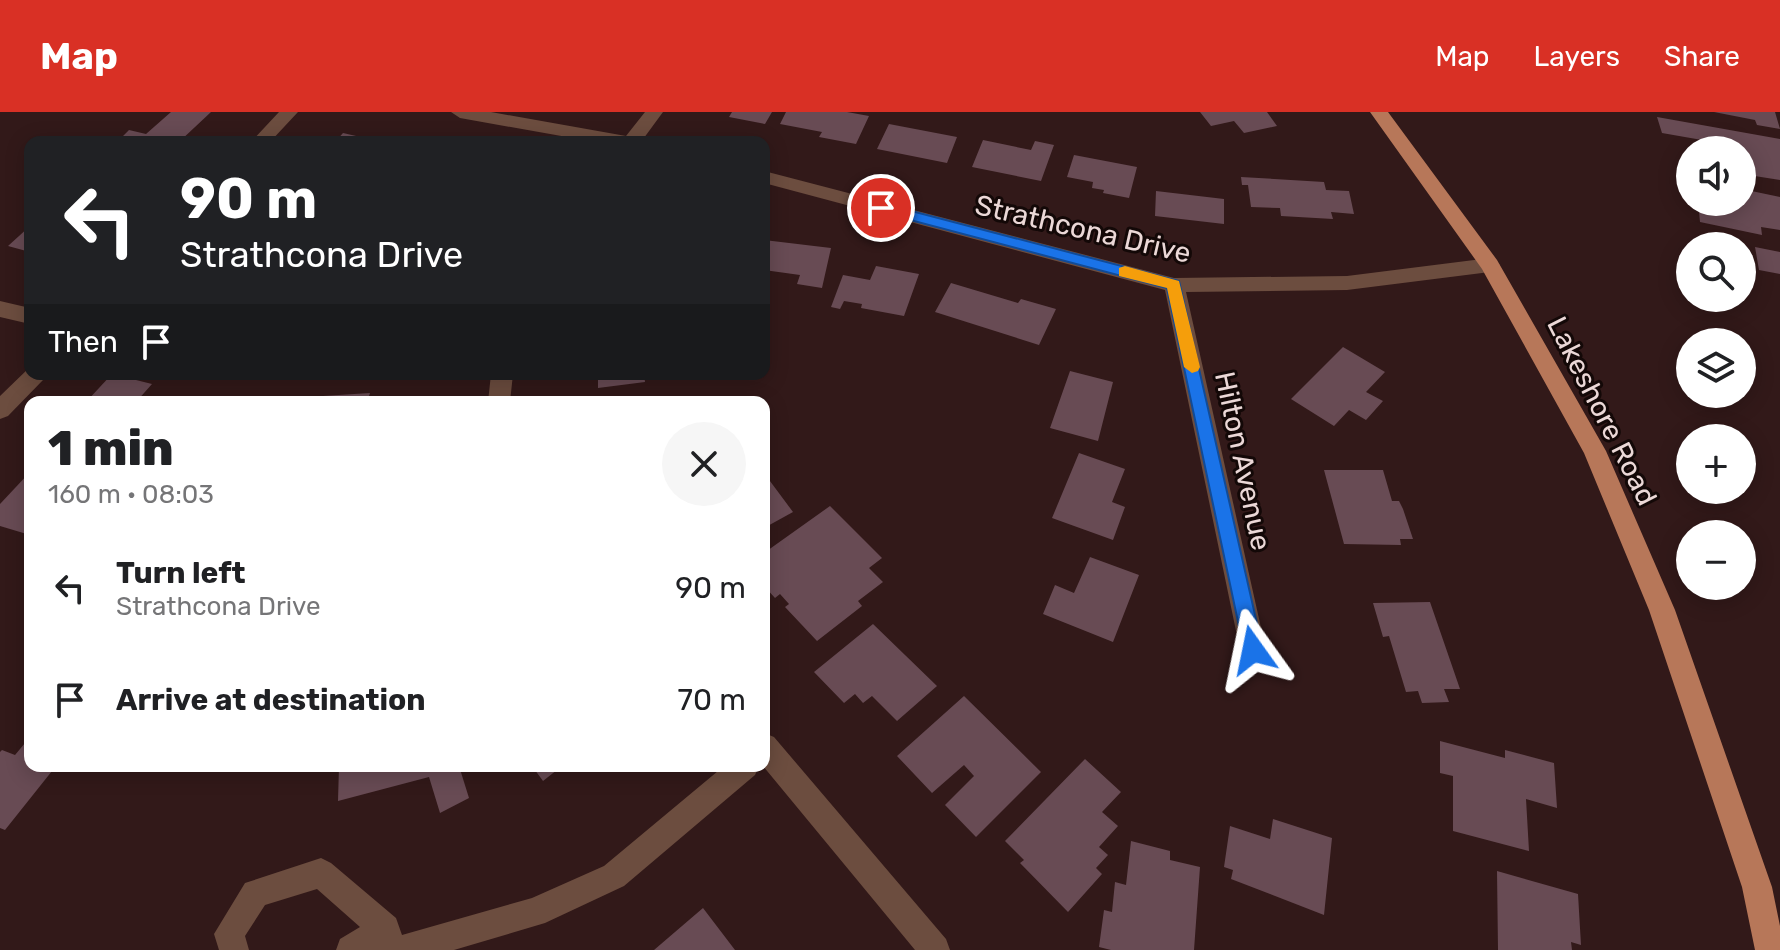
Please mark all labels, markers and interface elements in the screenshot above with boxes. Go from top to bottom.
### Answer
text: Map [40,33,118,79]
text: Map [1435,40,1490,73]
text: Layers [1534,40,1620,73]
text: Share [1664,40,1740,73]
map controls [1676,136,1756,600]
button: sound [1676,136,1756,216]
text: 90 m [180,166,317,232]
icon: left [48,168,152,272]
pin [847,174,915,242]
icon: arrive [859,186,903,230]
street label: Strathcona Drive [972,188,1194,270]
button: search [1676,232,1756,312]
text: Strathcona Drive [180,233,463,276]
street label: Lakeshore Road [1540,311,1664,511]
icon: arrive [134,320,178,364]
text: Then [48,324,118,360]
button: layers [1676,328,1756,408]
street label: Hilton Avenue [1208,369,1278,553]
text: 1 min [48,420,174,477]
button: close [662,422,746,506]
button: + [1676,424,1756,504]
text: 160 m · 08:03 [48,479,214,510]
button: − [1676,520,1756,600]
text: Turn left [116,555,246,591]
icon: left [48,566,92,610]
text: 90 m [675,570,746,606]
text: Strathcona Drive [116,591,321,622]
position arrow [1211,608,1295,692]
icon: arrive [48,678,92,722]
text: Arrive at destination [116,682,426,718]
text: 70 m [678,682,746,718]

